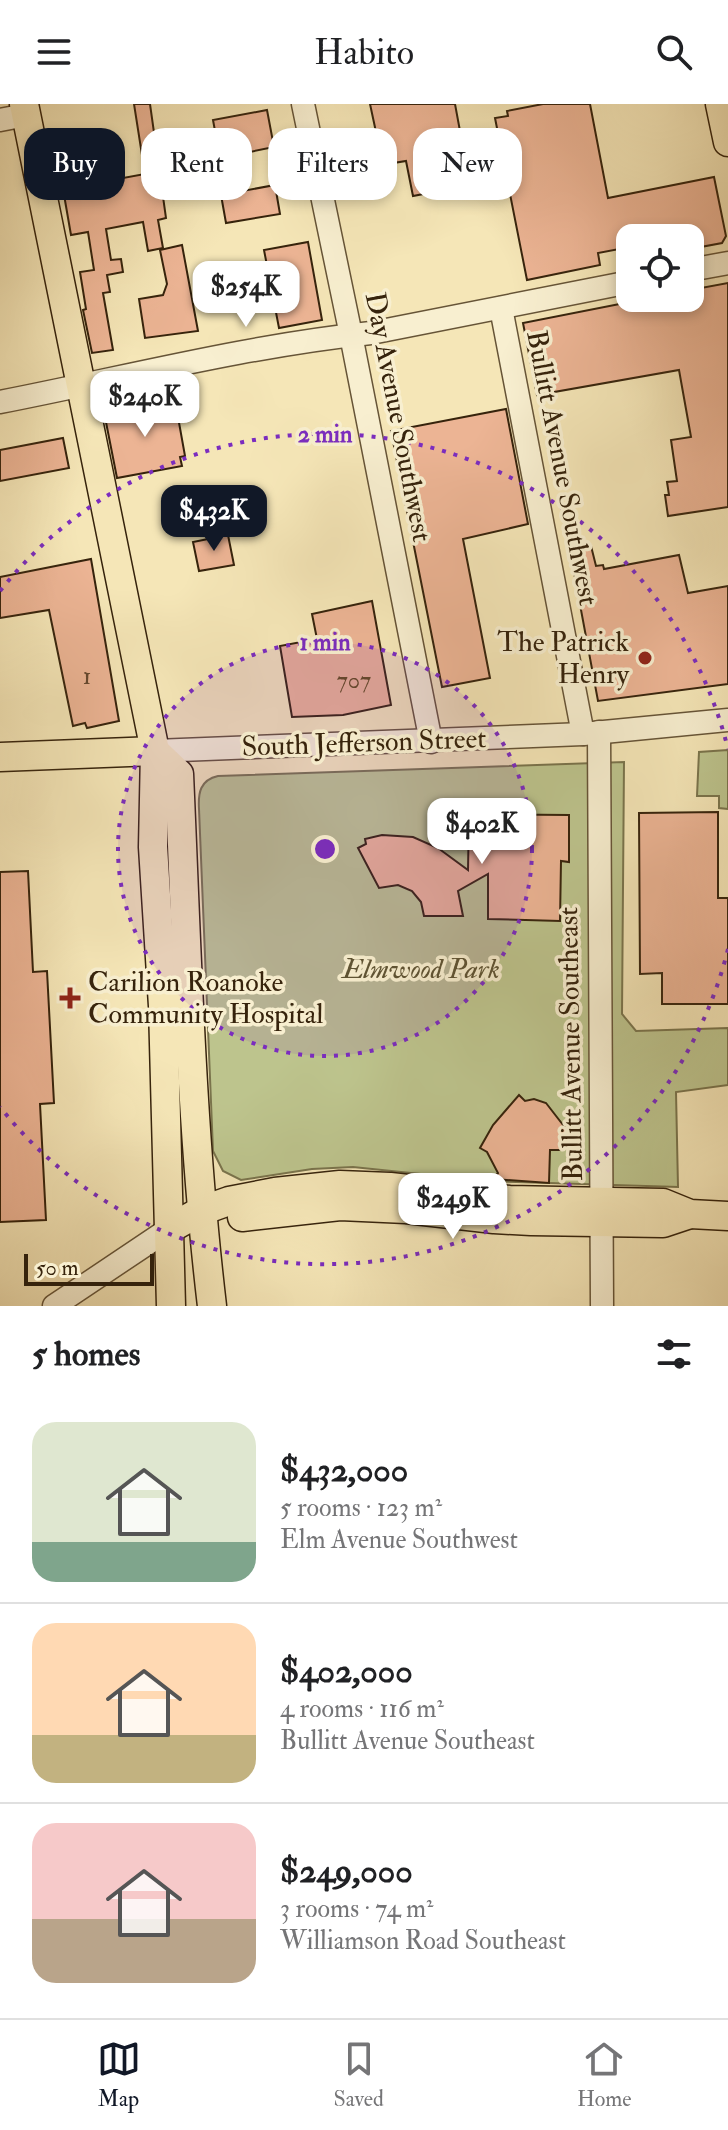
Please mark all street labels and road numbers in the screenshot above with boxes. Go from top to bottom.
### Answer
street label: Day Avenue Southwest [357,289,439,545]
street label: Bullitt Avenue Southwest [518,327,606,609]
street label: South Jefferson Street [241,721,487,765]
street label: Bullitt Avenue Southeast [551,906,591,1182]

